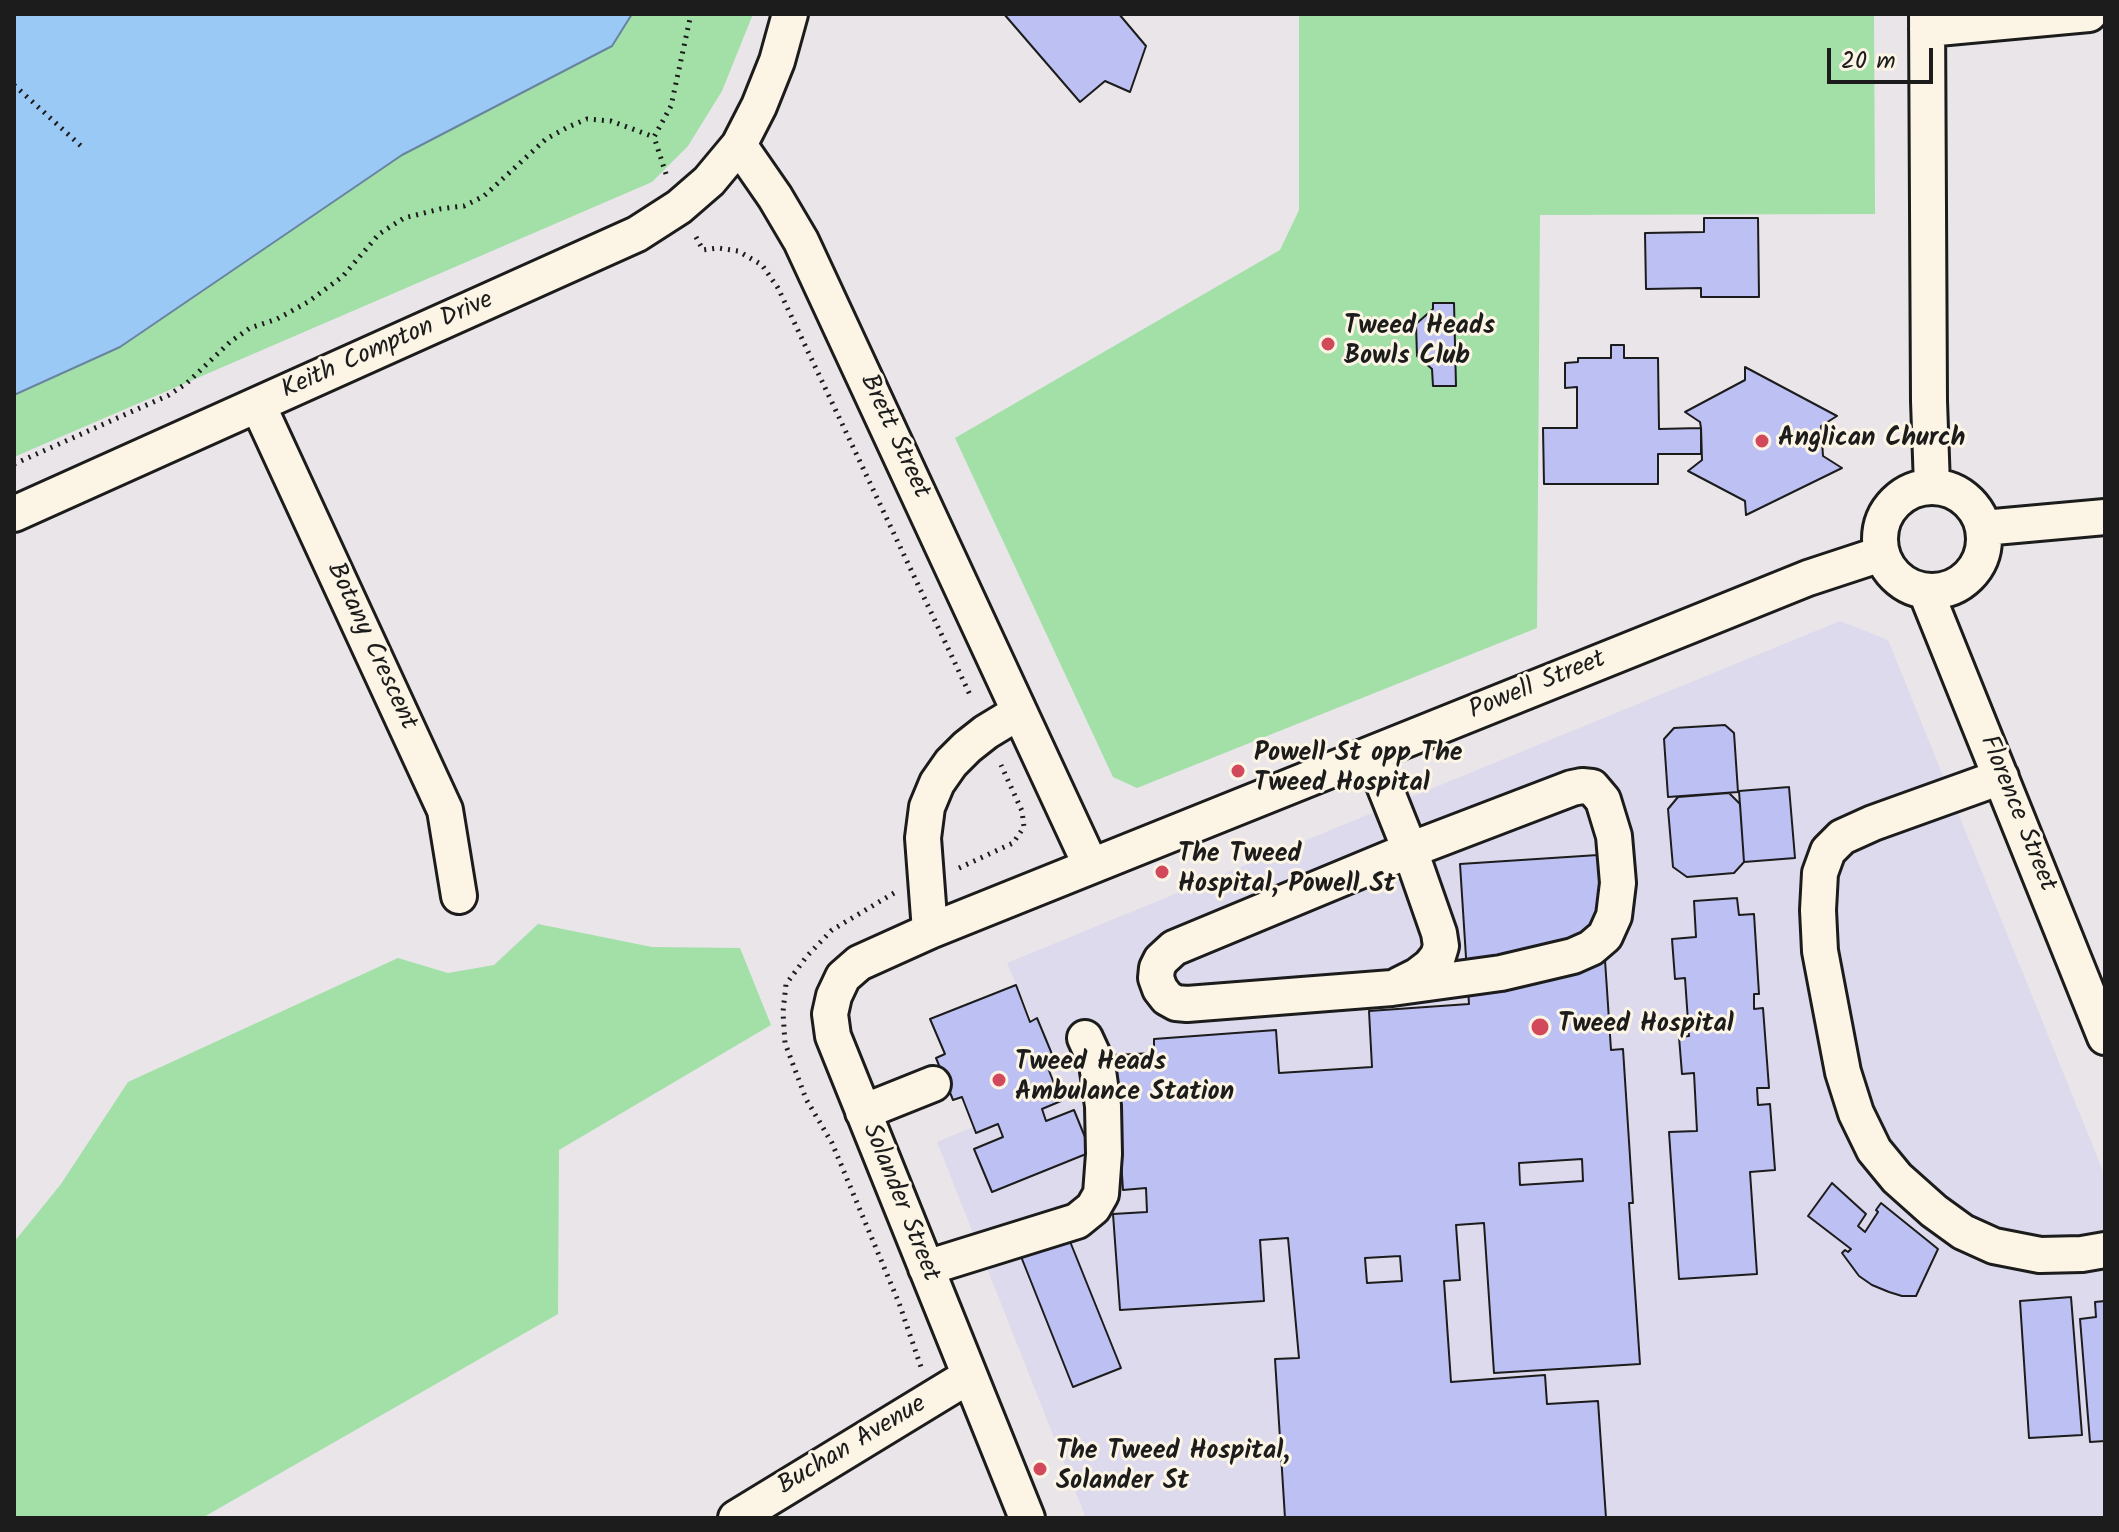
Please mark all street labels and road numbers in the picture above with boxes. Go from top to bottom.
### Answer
street label: Keith Compton Drive [277,286,499,408]
street label: Brett Street [851,370,935,504]
street label: Botany Crescent [318,558,422,736]
street label: Powell Street [1465,646,1611,728]
street label: Florence Street [1971,731,2061,897]
street label: Solander Street [853,1119,945,1287]
street label: Buchan Avenue [773,1390,933,1504]

